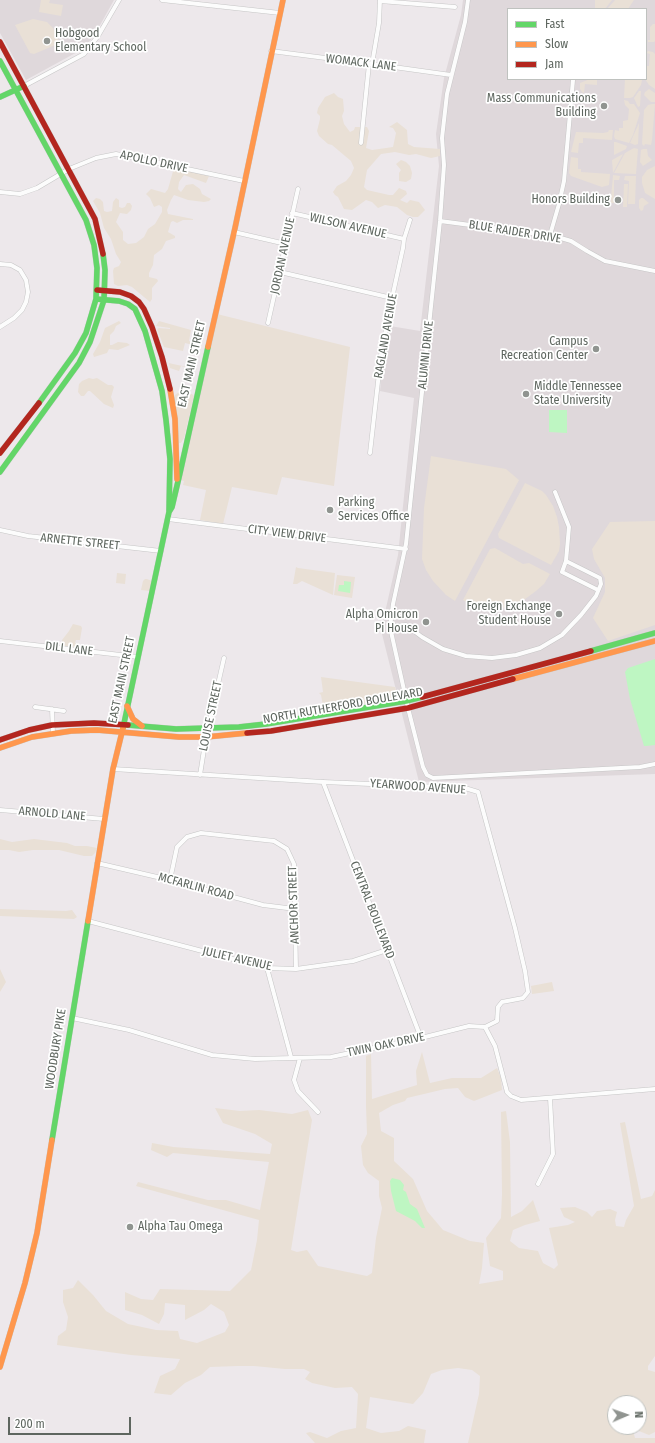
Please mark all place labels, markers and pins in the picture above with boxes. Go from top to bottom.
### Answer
place label: Hobgood Elementary School [55,27,146,55]
marker: Hobgood Elementary School [42,36,52,46]
place label: Mass Communications Building [487,92,596,120]
marker: Mass Communications Building [599,101,609,111]
place label: Honors Building [531,193,610,207]
marker: Honors Building [613,195,623,205]
place label: Campus Recreation Center [501,335,588,363]
marker: Campus Recreation Center [591,344,601,354]
place label: Middle Tennessee State University [534,380,622,408]
marker: Middle Tennessee State University [521,389,531,399]
place label: Parking Services Office [338,496,410,524]
marker: Parking Services Office [325,505,335,515]
place label: Foreign Exchange Student House [466,600,551,628]
place label: Alpha Omicron Pi House [346,608,418,636]
marker: Foreign Exchange Student House [554,609,564,619]
marker: Alpha Omicron Pi House [421,617,431,627]
place label: Alpha Tau Omega [138,1220,223,1234]
marker: Alpha Tau Omega [125,1222,135,1232]

